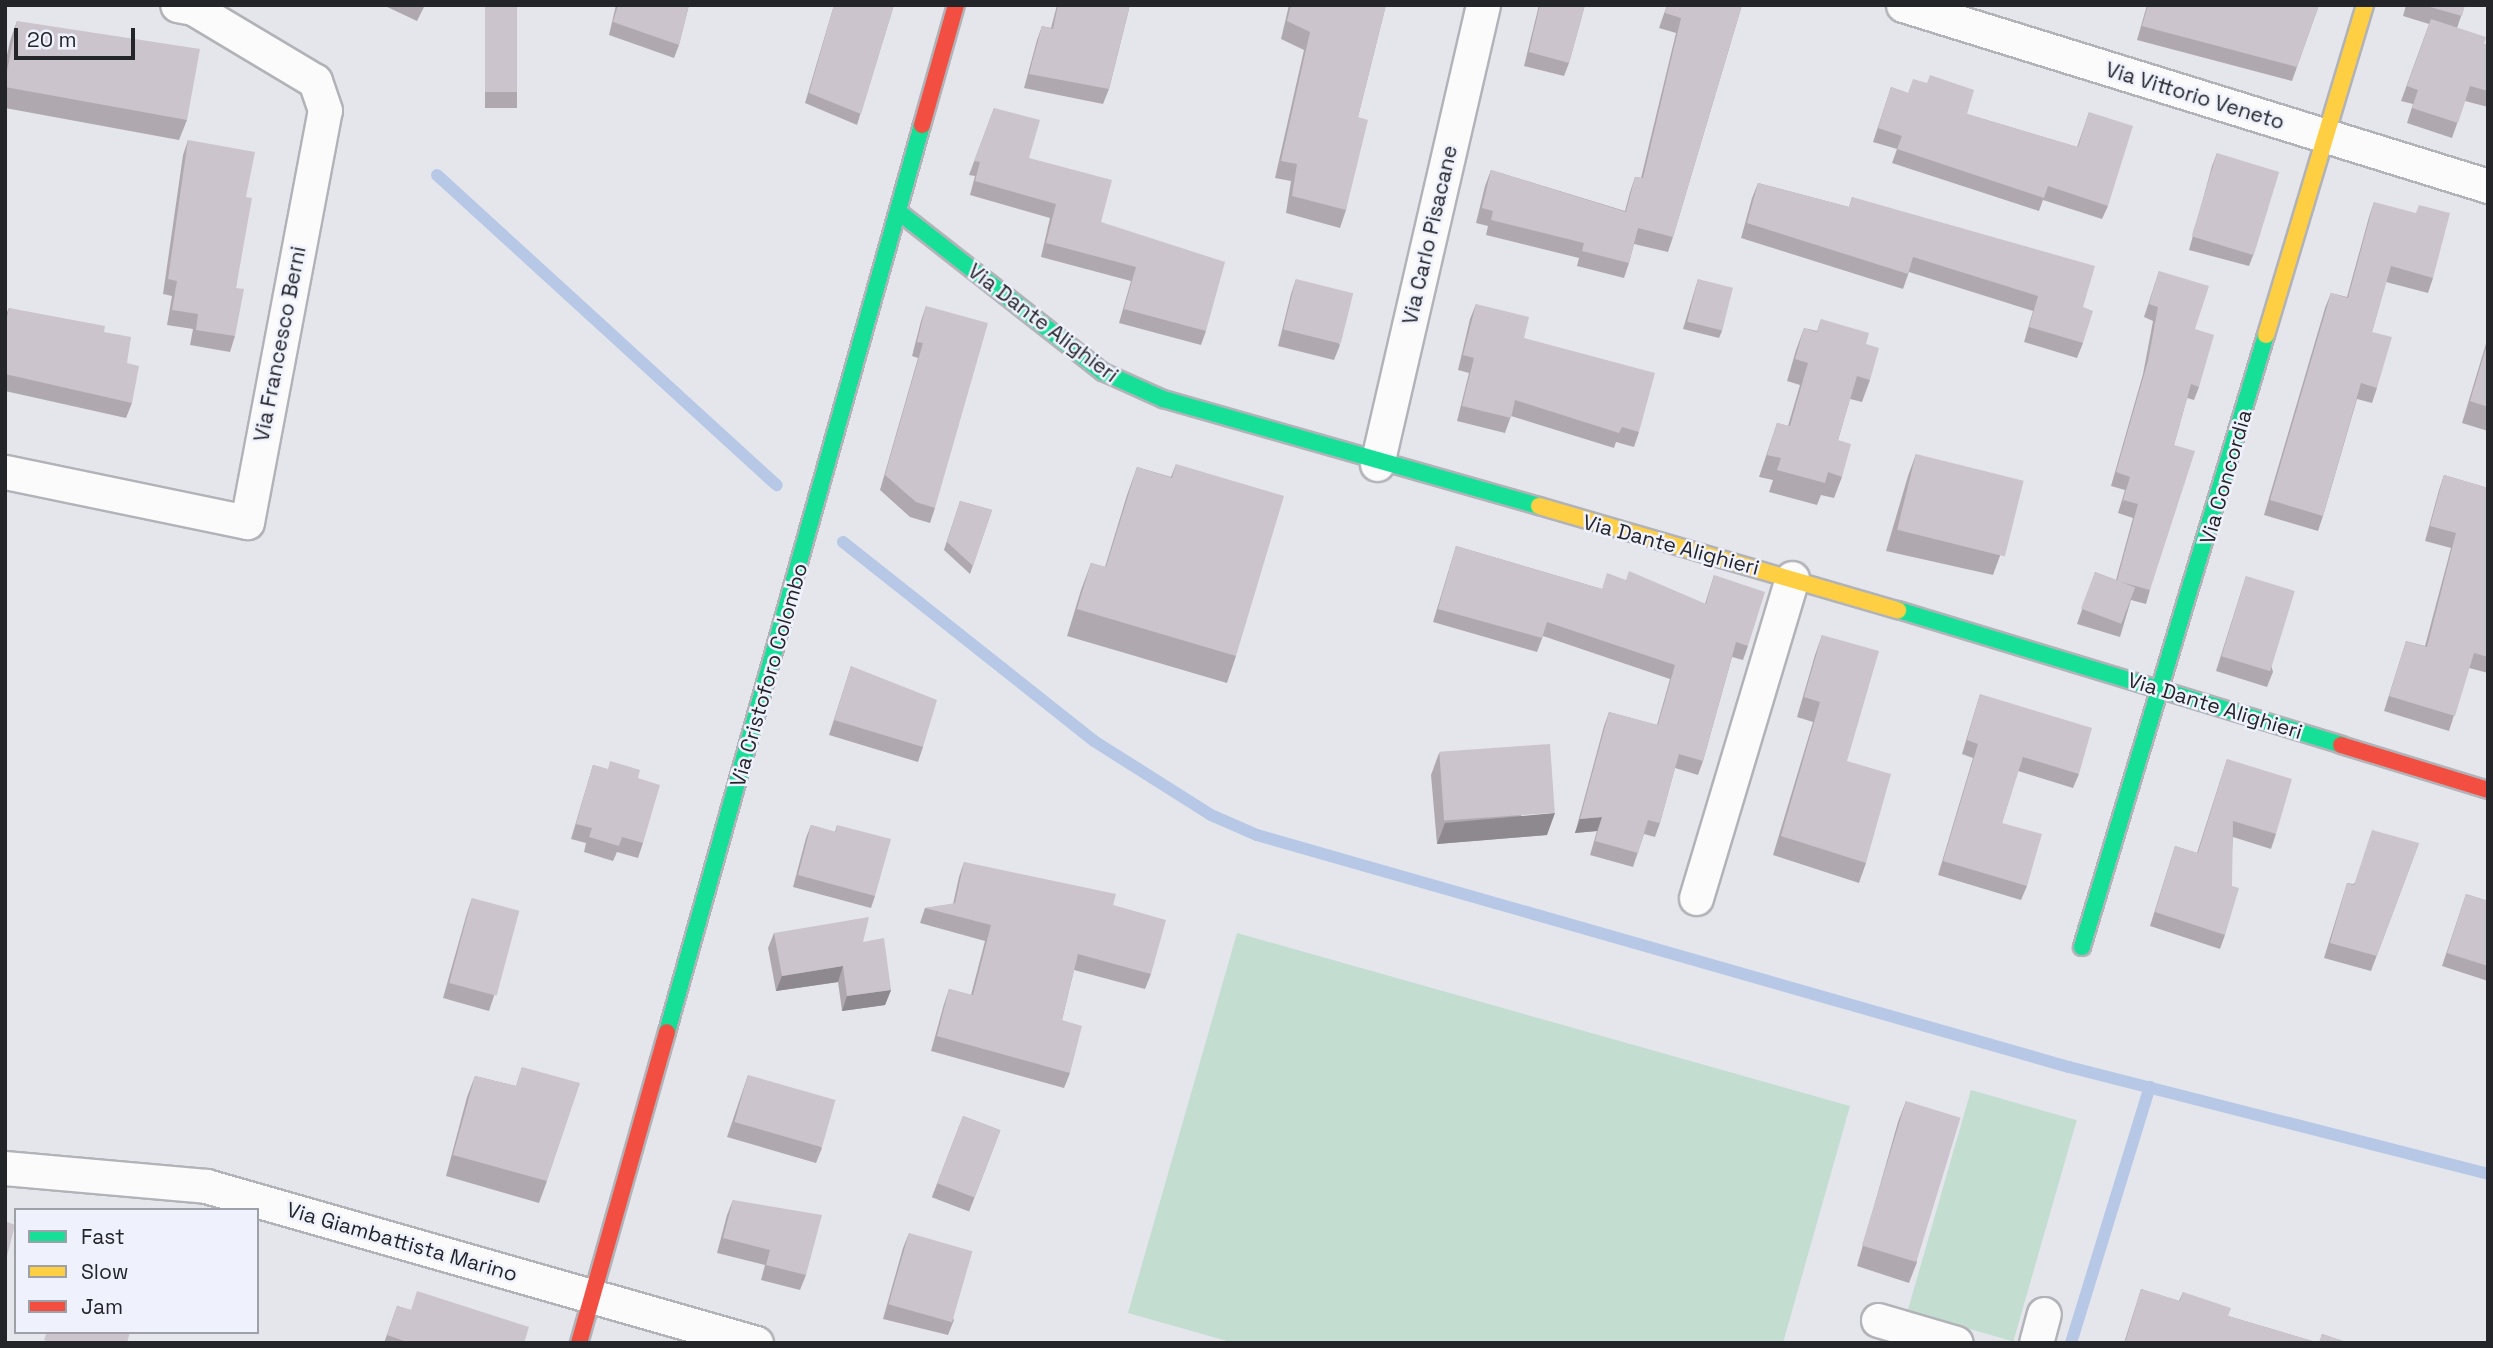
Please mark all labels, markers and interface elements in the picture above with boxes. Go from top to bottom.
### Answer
scale bar [18,14,138,58]
text: 20 m [27,26,77,53]
street label: Via Vittorio Veneto [2102,57,2288,135]
street label: Via Carlo Pisacane [1397,143,1463,327]
street label: Via Francesco Berni [249,244,311,444]
street label: Via Dante Alighieri [963,258,1123,388]
street label: Via Concordia [2195,407,2257,547]
street label: Via Dante Alighieri [1580,509,1762,581]
street label: Via Cristoforo Colombo [725,560,813,790]
street label: Via Dante Alighieri [2124,667,2306,745]
street label: Via Giambattista Marino [284,1197,520,1287]
legend [14,1208,259,1334]
text: Fast [81,1223,125,1250]
text: Slow [81,1258,129,1285]
text: Jam [81,1293,123,1320]

